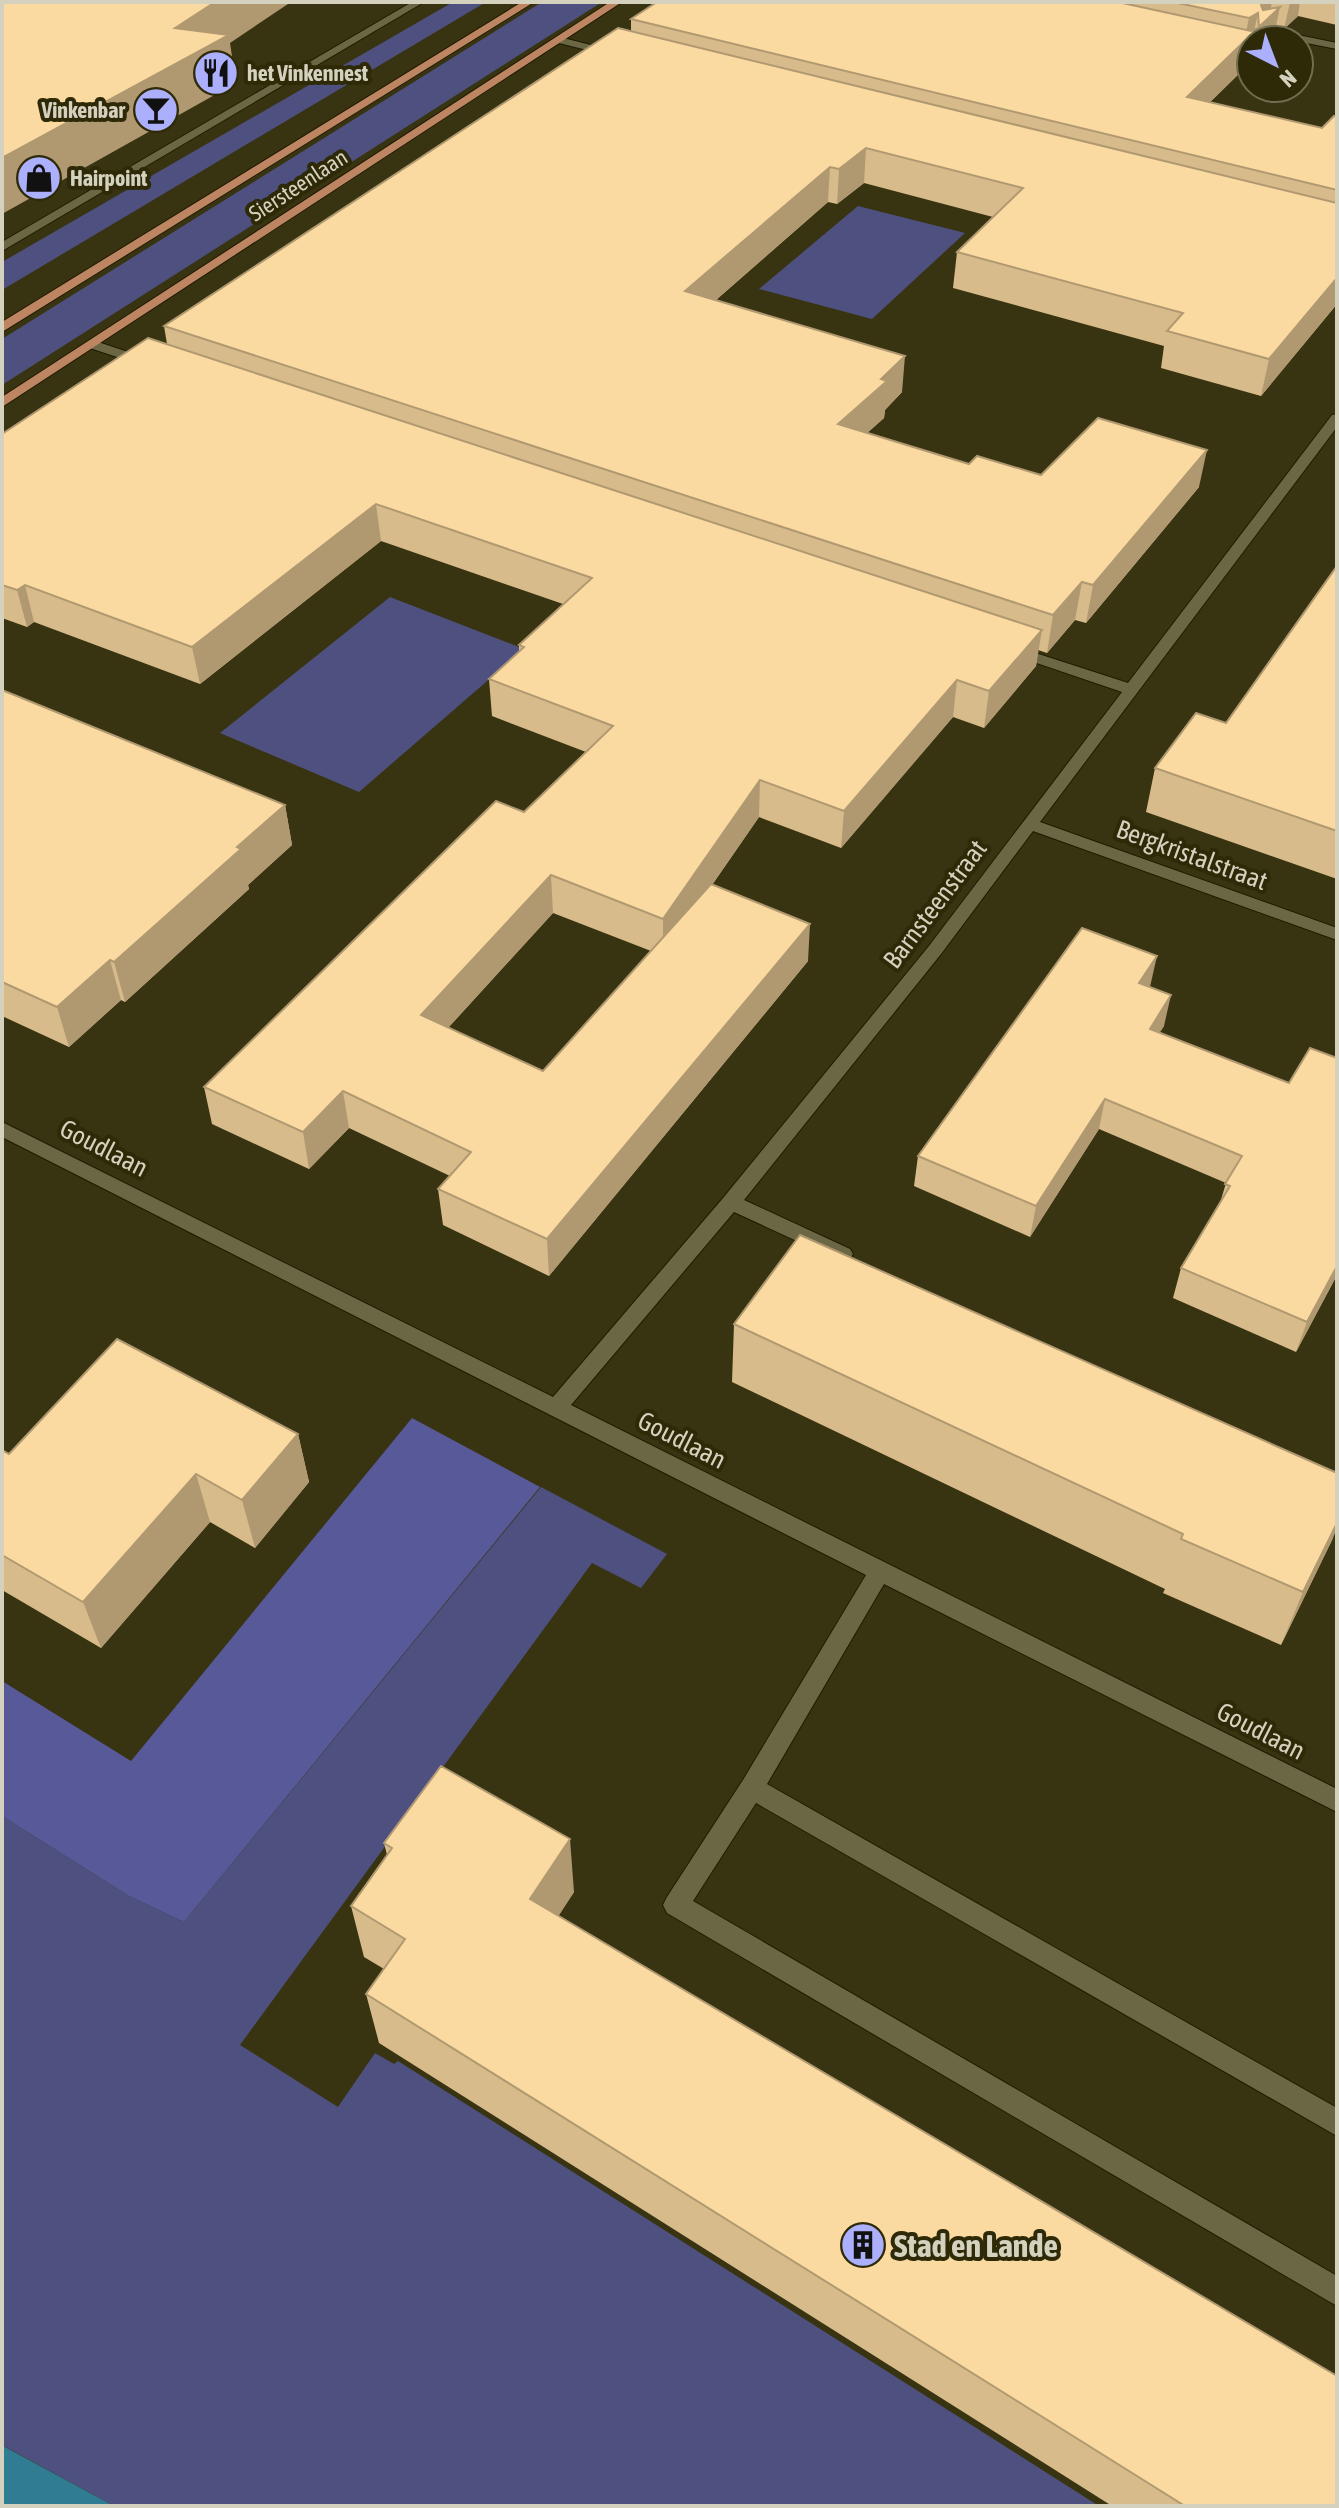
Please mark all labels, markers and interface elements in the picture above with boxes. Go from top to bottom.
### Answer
north arrow [1235,24,1315,104]
restaurant icon: het Vinkennest [192,49,240,97]
place label: het Vinkennest [247,60,369,86]
text: N [1275,65,1302,93]
bar icon: Vinkenbar [132,86,180,134]
place label: Vinkenbar [40,97,126,123]
street label: Siersteenlaan [244,144,352,226]
shop icon: Hairpoint [15,154,63,202]
place label: Hairpoint [70,165,148,191]
street label: Bergkristalstraat [1112,814,1272,896]
street label: Barnsteenstraat [877,834,993,974]
street label: Goudlaan [55,1113,153,1183]
street label: Goudlaan [633,1405,731,1475]
street label: Goudlaan [1212,1696,1310,1766]
building icon: Stad en Lande [839,2221,887,2269]
place label: Stad en Lande [894,2227,1058,2264]

